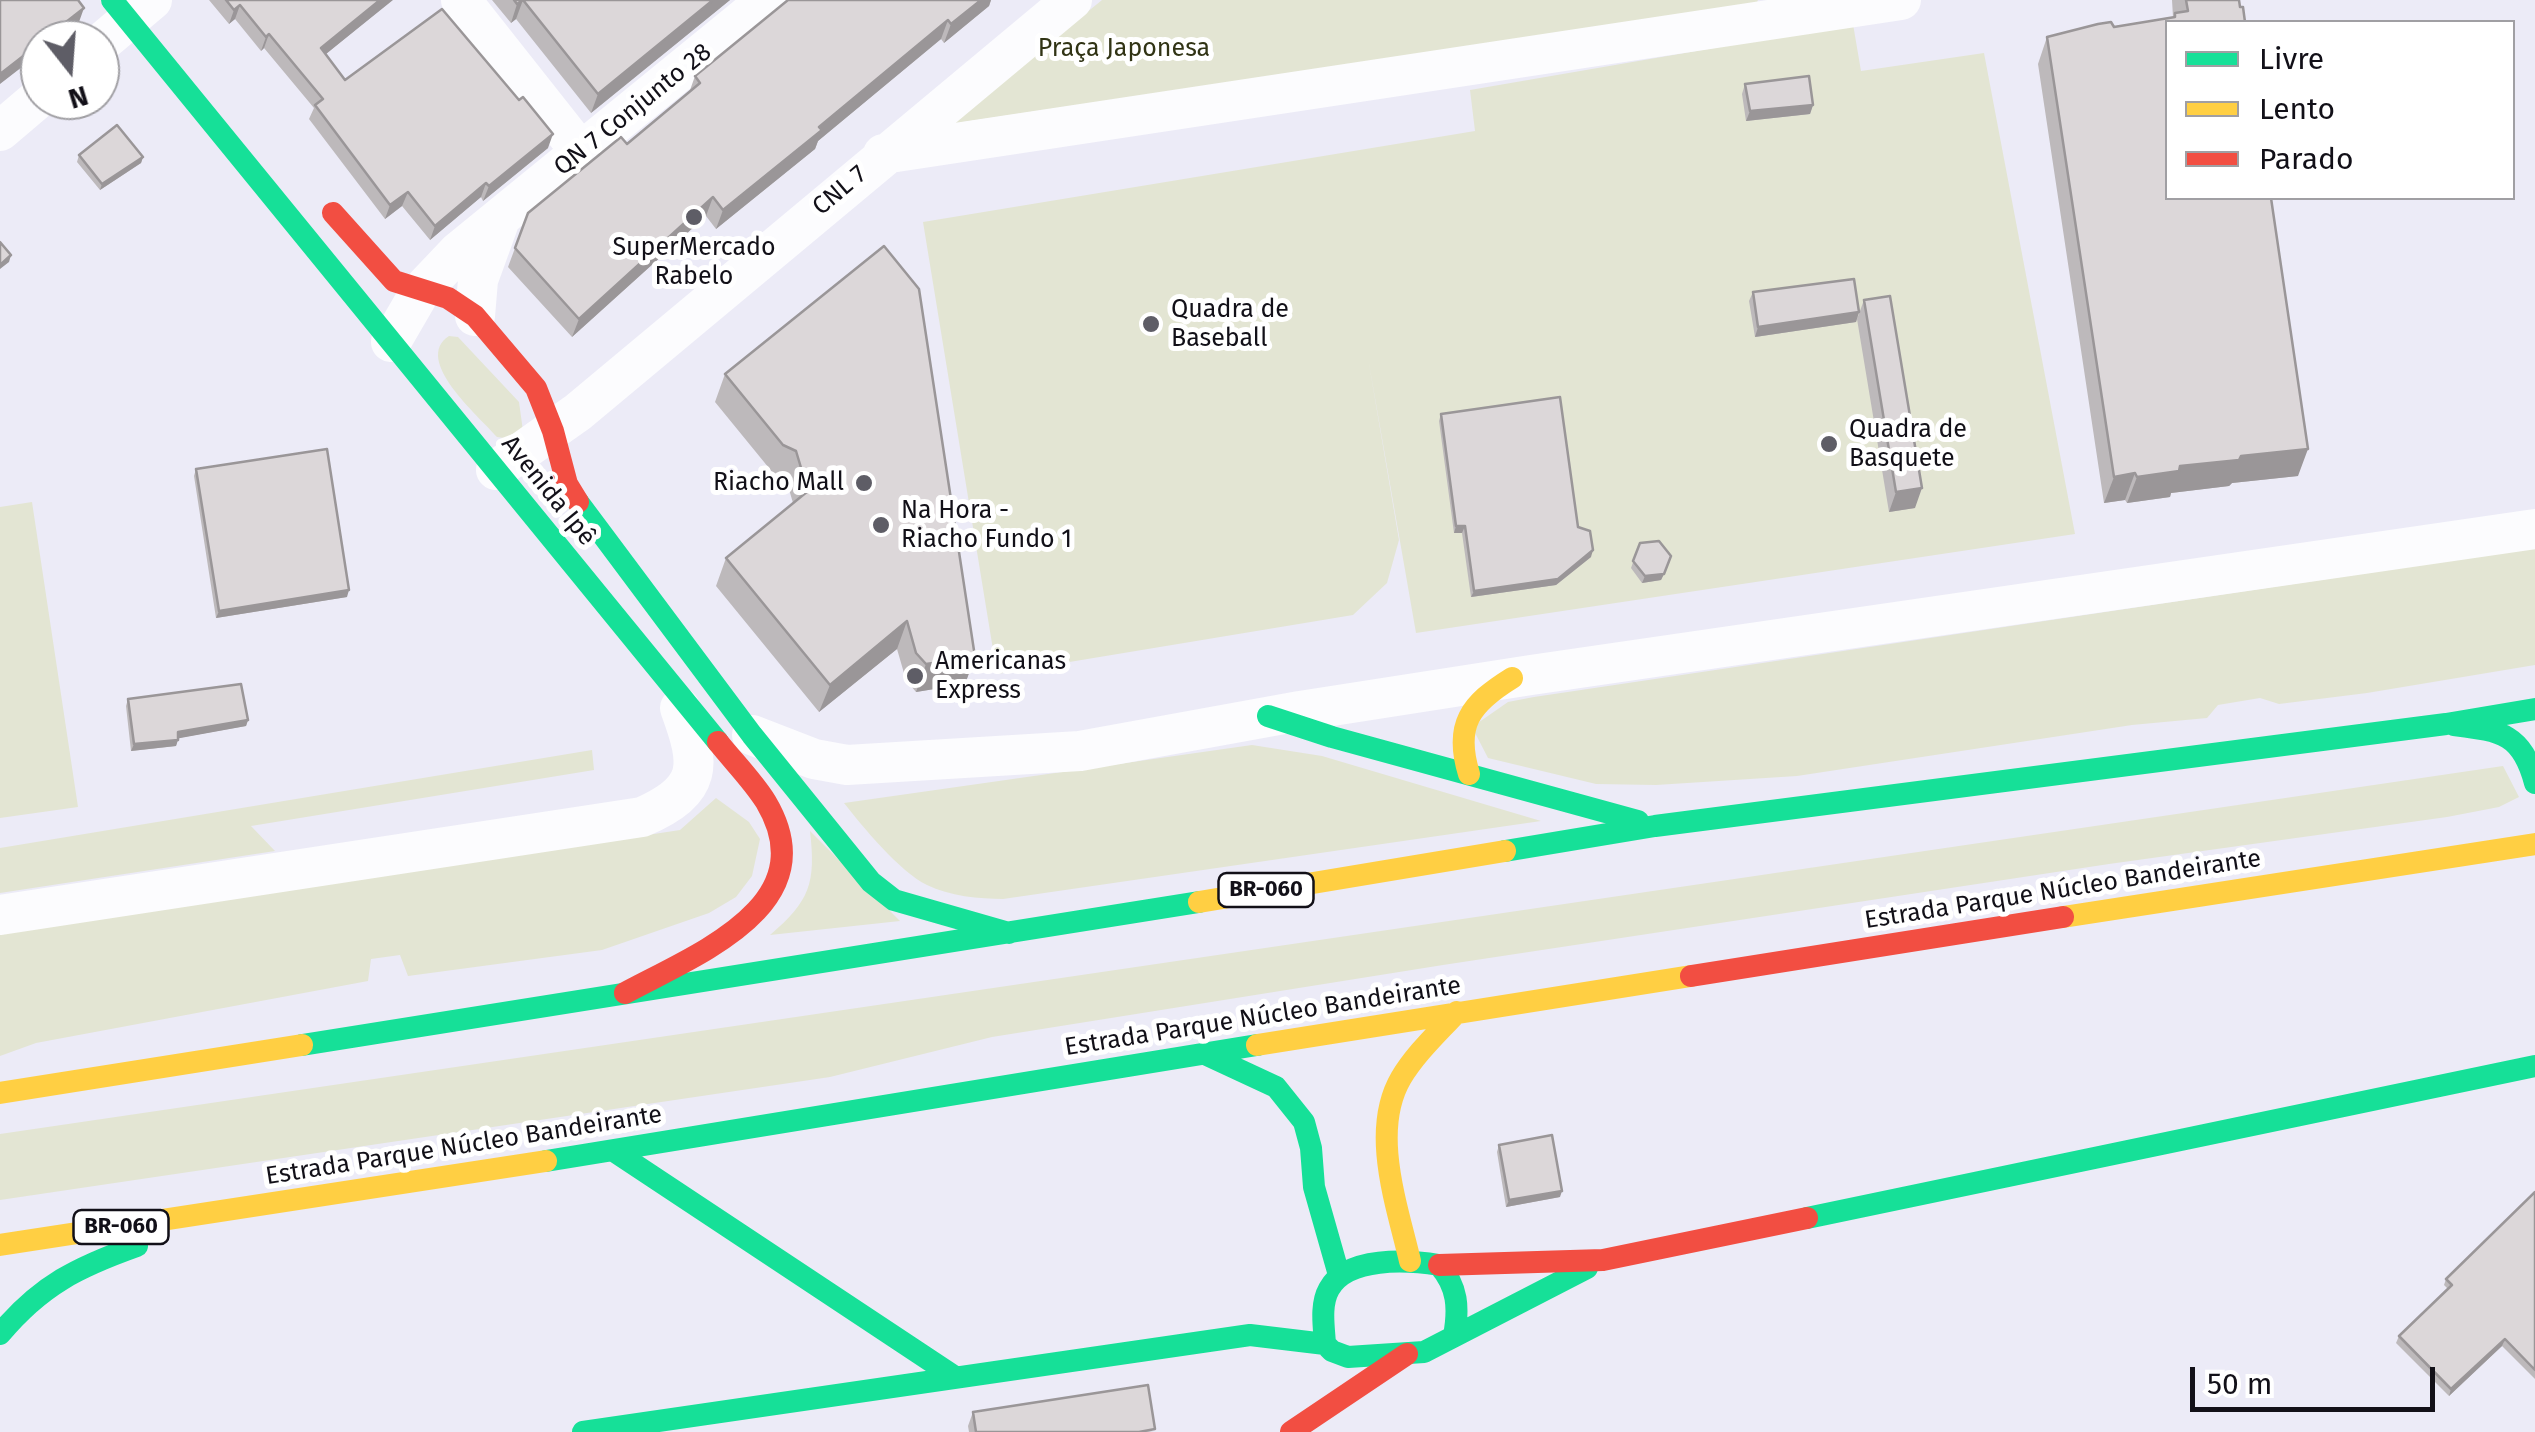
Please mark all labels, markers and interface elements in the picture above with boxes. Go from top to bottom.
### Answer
north arrow [20,20,120,120]
legend [2165,20,2515,200]
park label: Praça Japonesa [1038,34,1210,64]
street label: QN 7 Conjunto 28 [548,37,718,183]
text: Livre [2259,41,2324,77]
text: N [65,79,92,116]
text: Lento [2259,91,2335,127]
text: Parado [2259,141,2353,177]
street label: CNL 7 [807,160,873,222]
marker: SuperMercado Rabelo [683,206,705,228]
place label: SuperMercado Rabelo [612,233,776,292]
place label: Quadra de Baseball [1171,295,1289,354]
marker: Quadra de Baseball [1140,313,1162,335]
place label: Quadra de Basquete [1849,415,1967,474]
street label: Avenida Ipê [495,430,601,552]
marker: Quadra de Basquete [1818,433,1840,455]
place label: Riacho Mall [713,468,844,498]
marker: Riacho Mall [853,472,875,494]
place label: Na Hora - Riacho Fundo 1 [901,496,1072,555]
marker: Na Hora - Riacho Fundo 1 [870,514,892,536]
place label: Americanas Express [935,647,1066,706]
marker: Americanas Express [904,665,926,687]
street label: Estrada Parque Núcleo Bandeirante [1863,844,2263,936]
road number: BR-060 [1218,873,1314,907]
street label: Estrada Parque Núcleo Bandeirante [1063,971,1463,1063]
street label: Estrada Parque Núcleo Bandeirante [264,1100,664,1192]
road number: BR-060 [74,1210,168,1244]
scale bar [2195,1347,2440,1409]
text: 50 m [2207,1366,2272,1402]

